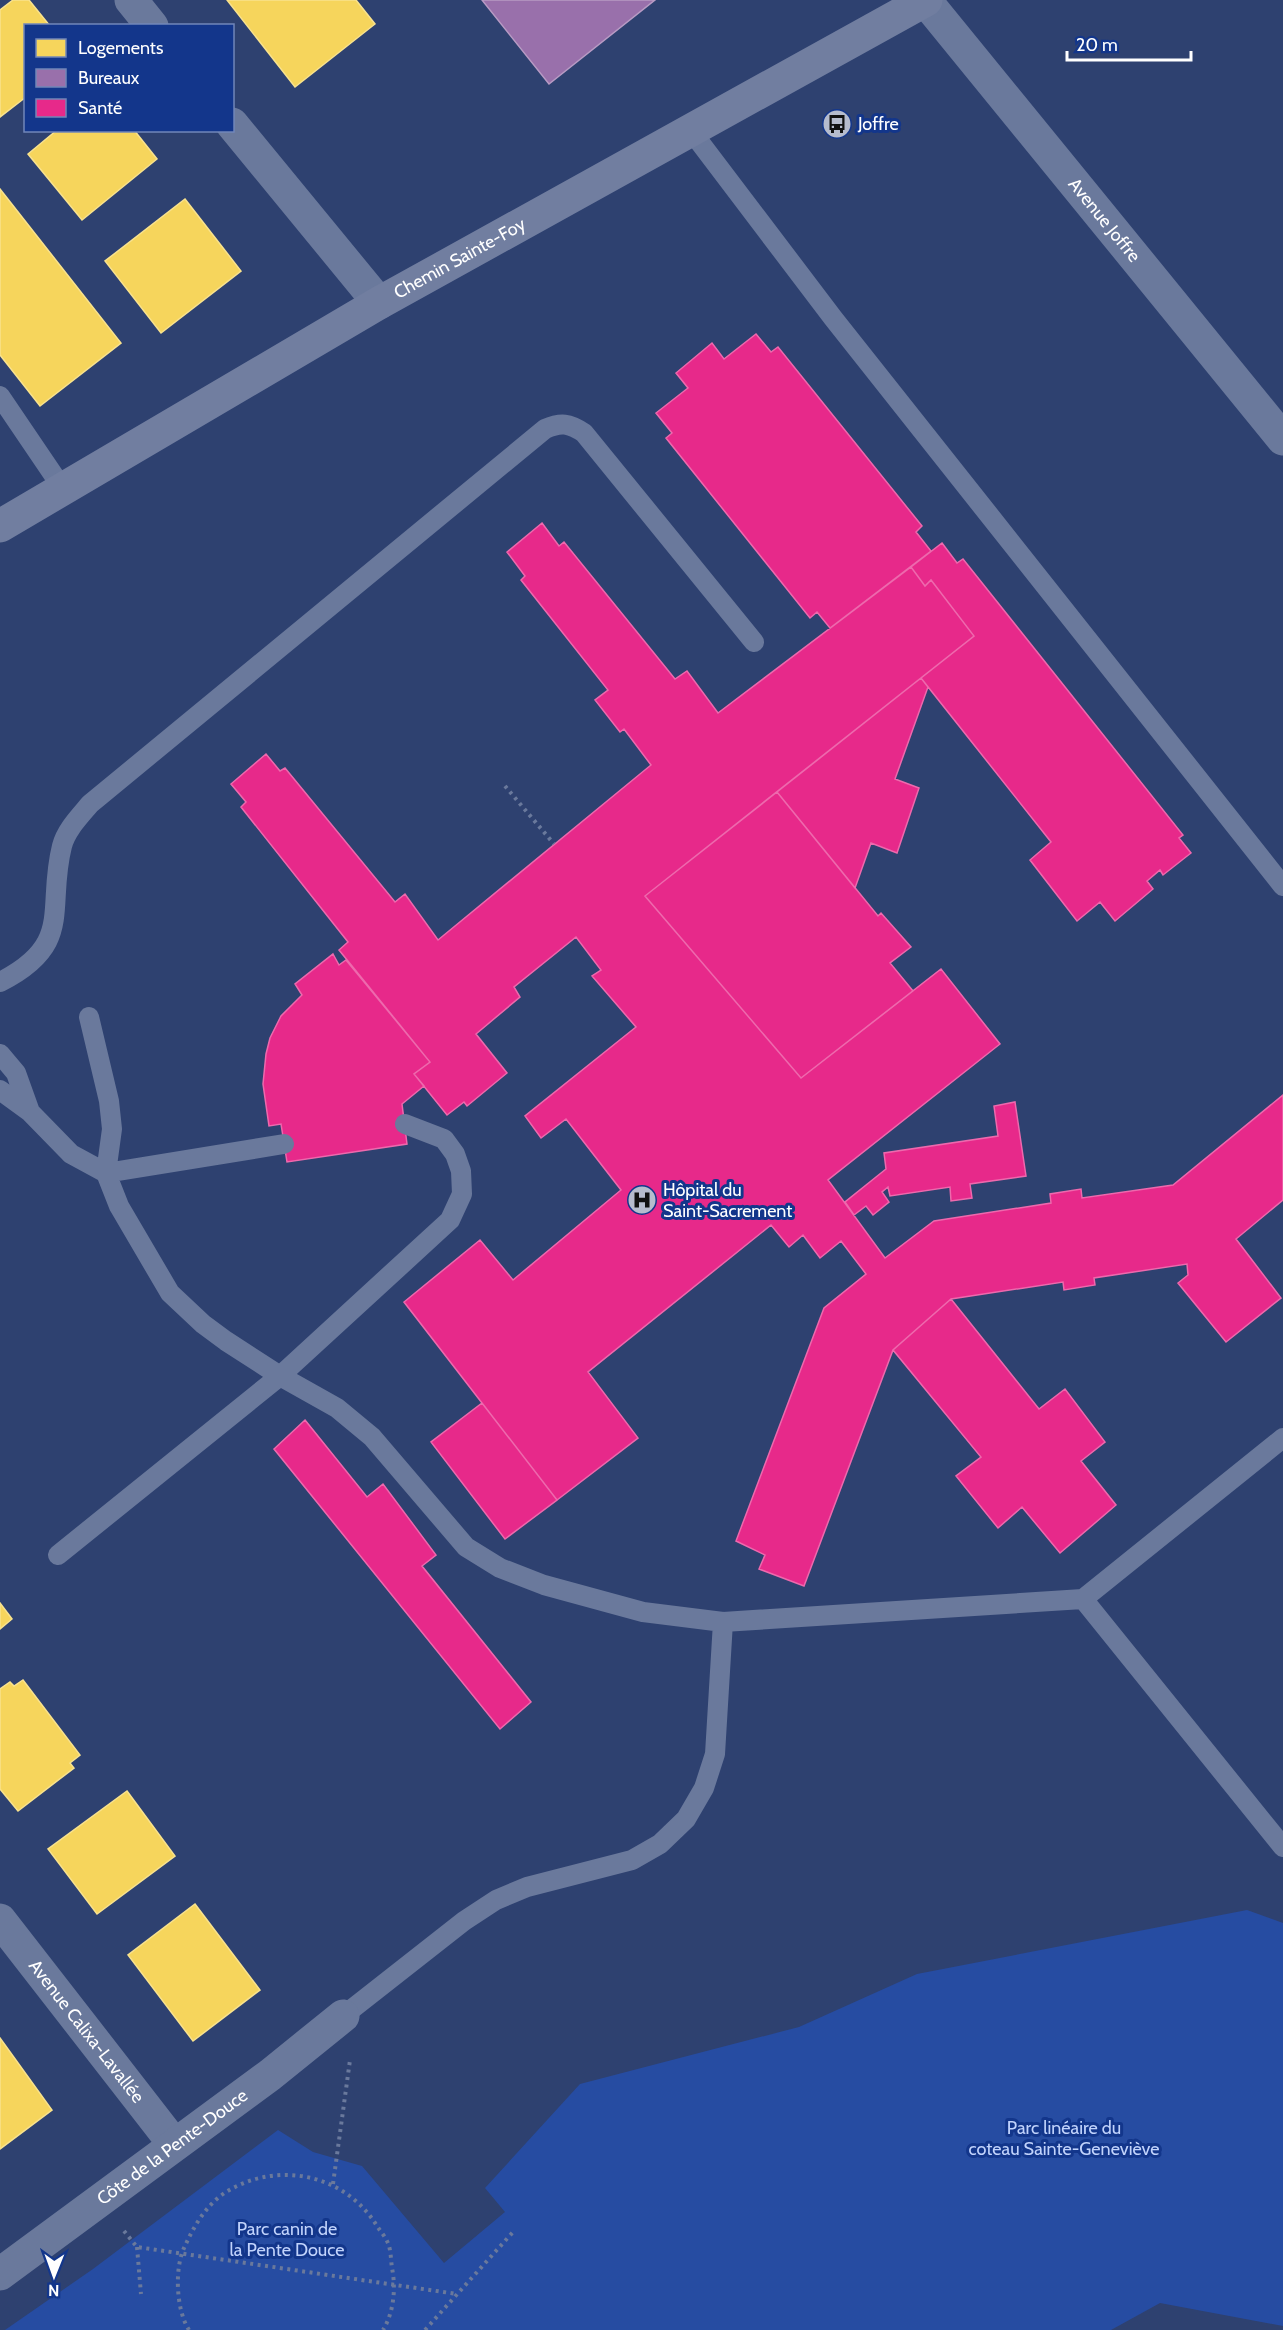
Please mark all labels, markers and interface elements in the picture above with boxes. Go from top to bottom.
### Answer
legend [24,24,234,132]
scale bar [1067,24,1192,62]
text: 20 m [1076,34,1118,56]
text: Logements [78,37,163,59]
text: Bureaux [78,67,140,89]
text: Santé [78,97,122,119]
bus stop icon: Joffre [821,108,853,140]
place label: Joffre [857,113,899,135]
street label: Avenue Joffre [1064,174,1145,267]
street label: Chemin Sainte-Foy [390,213,529,304]
place label: Hôpital du Saint-Sacrement [663,1179,792,1222]
hospital icon: Hôpital du Saint-Sacrement [626,1184,658,1216]
street label: Avenue Calixa-Lavallée [24,1955,149,2107]
street label: Côte de la Pente-Douce [93,2084,252,2210]
park label: Parc linéaire du coteau Sainte-Geneviève [968,2117,1160,2160]
park label: Parc canin de la Pente Douce [230,2218,344,2261]
north arrow [24,2246,84,2306]
text: N [48,2281,60,2300]

